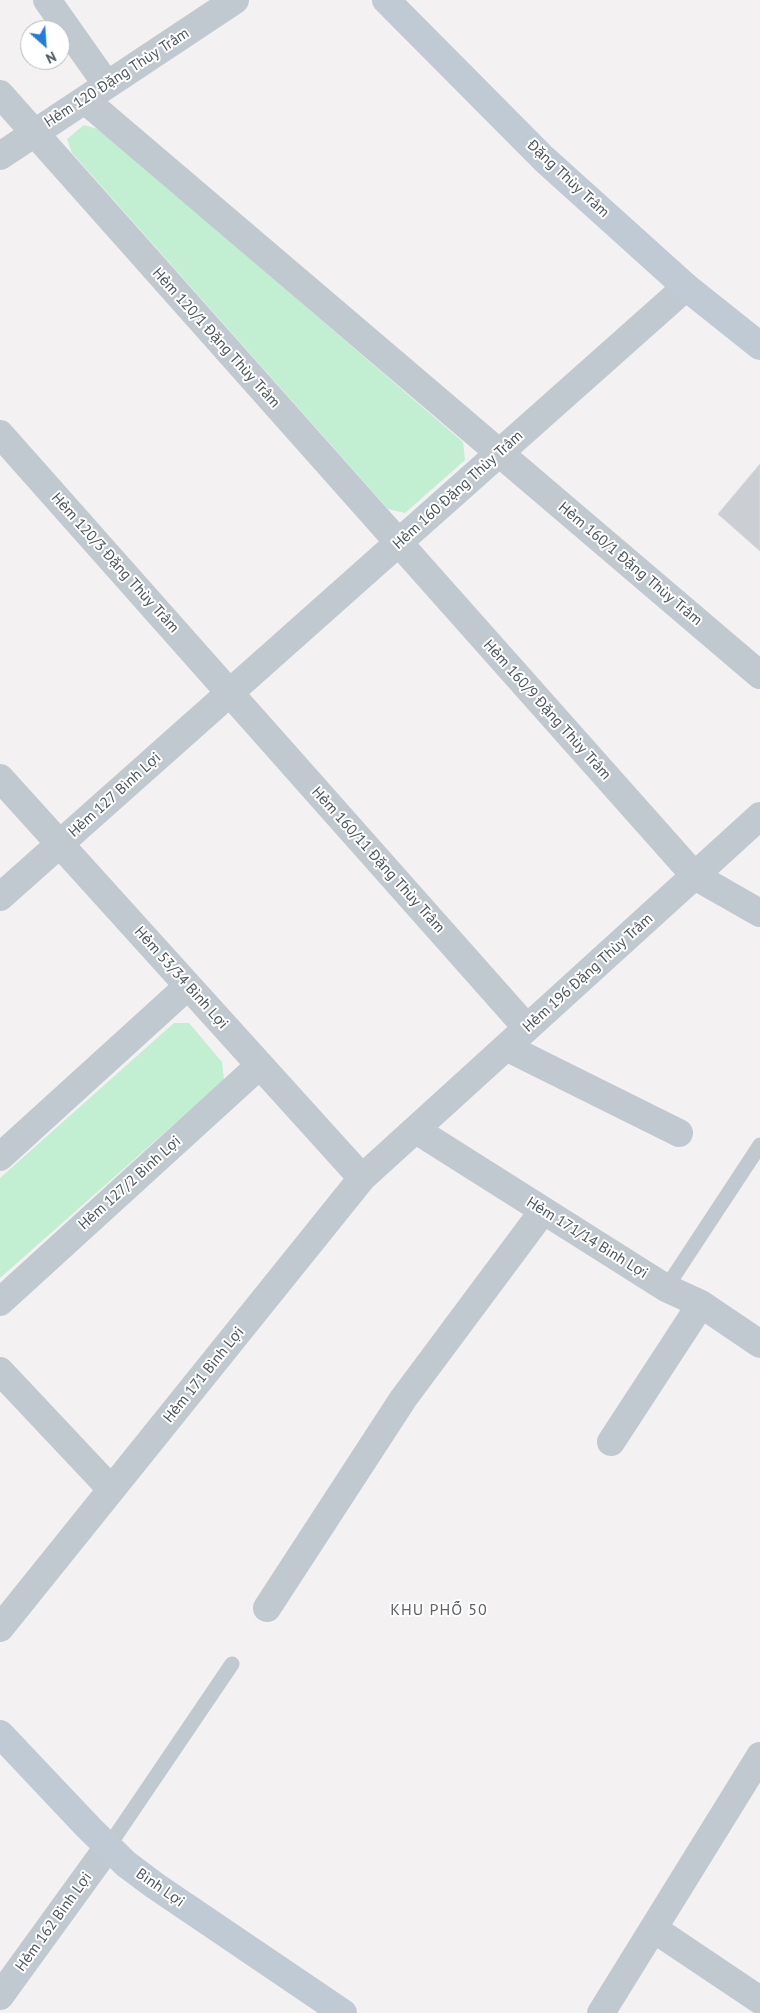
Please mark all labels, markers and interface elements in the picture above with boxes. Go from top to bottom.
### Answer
north arrow [20,20,70,70]
street label: Hẻm 120 Đặng Thùy Trâm [41,25,193,131]
text: N [43,47,59,68]
street label: Đặng Thùy Trâm [523,136,613,222]
street label: Hẻm 120/1 Đặng Thùy Trâm [148,264,284,412]
street label: Hẻm 160 Đặng Thùy Trâm [389,427,527,553]
street label: Hẻm 120/3 Đặng Thùy Trâm [47,489,183,637]
street label: Hẻm 160/1 Đặng Thùy Trâm [554,499,706,629]
street label: Hẻm 160/9 Đặng Thùy Trâm [479,636,615,784]
street label: Hẻm 127 Bình Lợi [65,749,165,841]
street label: Hẻm 160/11 Đặng Thùy Trâm [308,783,448,937]
street label: Hẻm 196 Đặng Thùy Trâm [519,910,657,1036]
street label: Hẻm 53/34 Bình Lợi [130,923,232,1033]
street label: Hẻm 127/2 Bình Lợi [75,1132,185,1234]
street label: Hẻm 171/14 Bình Lợi [523,1193,651,1283]
street label: Hẻm 171 Bình Lợi [160,1324,248,1426]
district label: KHU PHỐ 50 [389,1600,489,1620]
street label: Bình Lợi [132,1865,188,1911]
street label: Hẻm 162 Bình Lợi [12,1869,96,1975]

